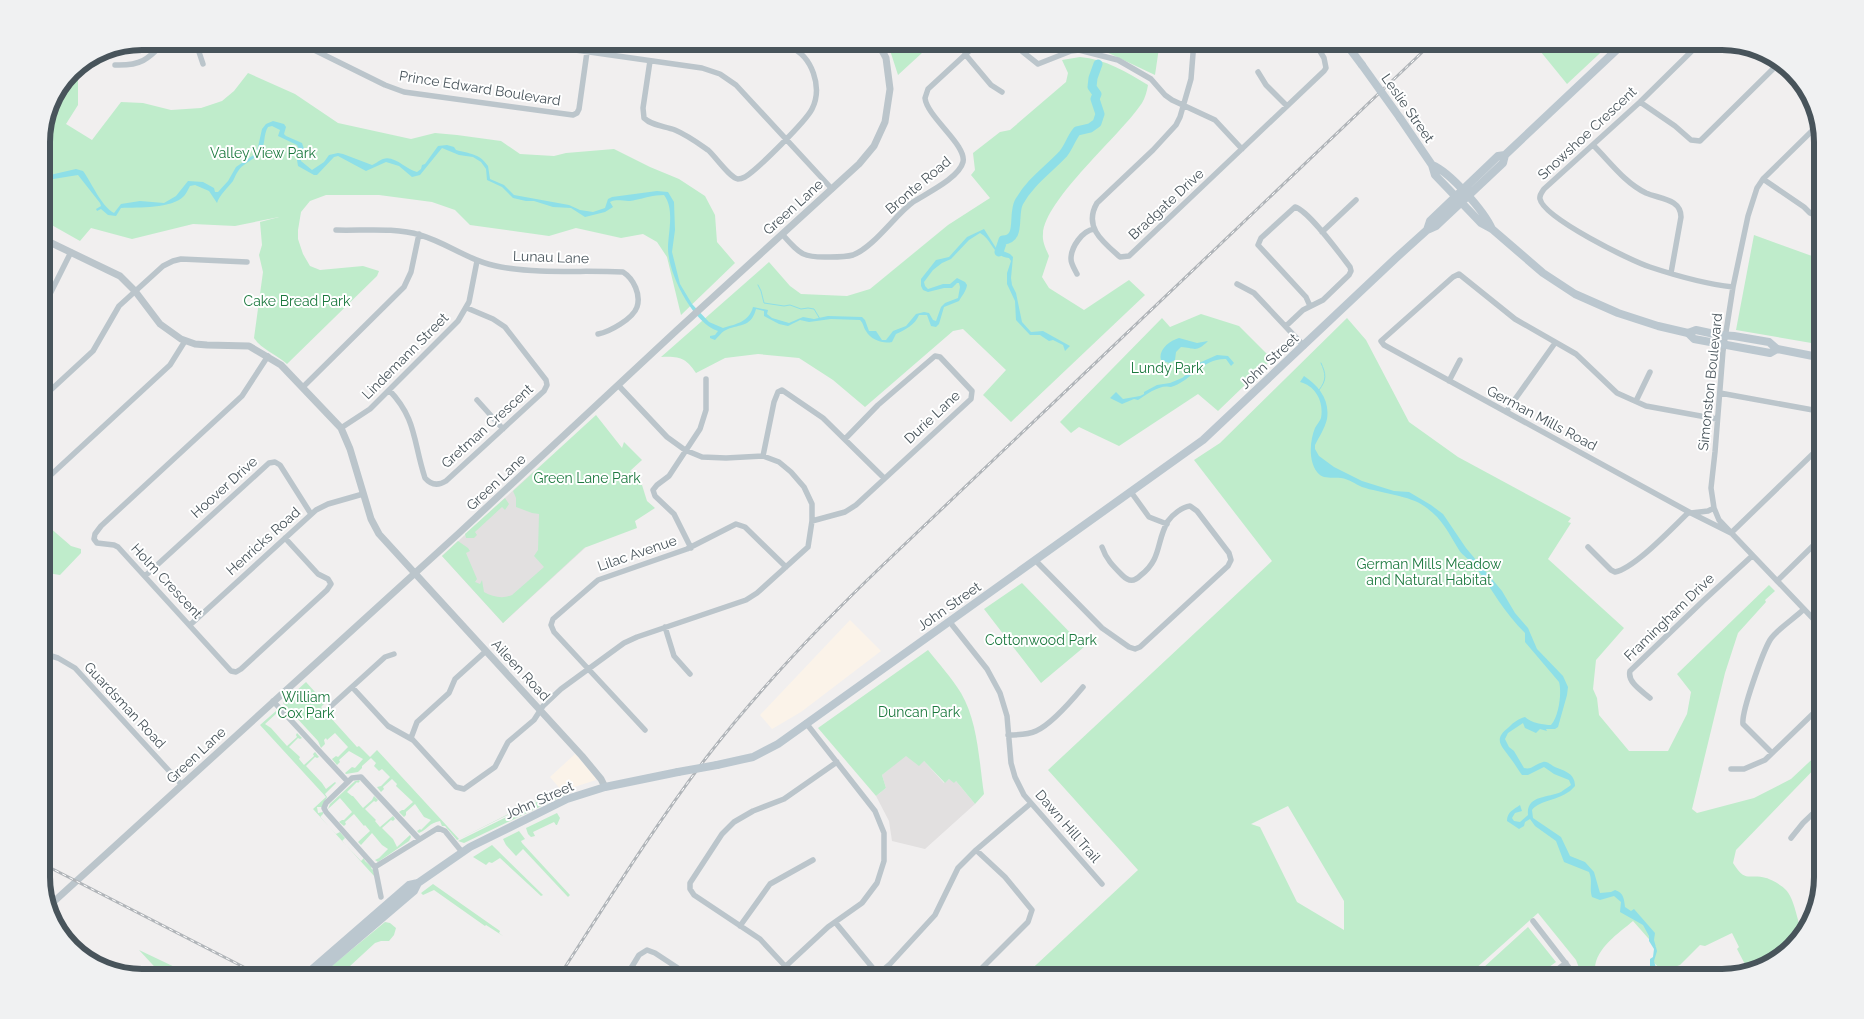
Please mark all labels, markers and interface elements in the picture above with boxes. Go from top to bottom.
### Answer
street label: Prince Edward Boulevard [398,67,562,109]
street label: Leslie Street [1378,70,1438,146]
street label: Snowshoe Crescent [1534,83,1640,183]
park label: Valley View Park [210,145,317,161]
street label: Bronte Road [882,153,954,217]
street label: Bradgate Drive [1125,165,1207,243]
street label: Green Lane [760,176,826,238]
street label: Lunau Lane [513,248,589,266]
park label: Cake Bread Park [244,293,351,309]
street label: Lindemann Street [359,309,452,402]
street label: Simonston Boulevard [1695,312,1725,452]
street label: John Street [1237,330,1302,392]
park label: Lundy Park [1131,360,1204,376]
street label: Gretman Crescent [438,380,536,471]
street label: German Mills Road [1484,382,1600,454]
street label: Durie Lane [901,387,963,447]
street label: Green Lane [463,451,529,513]
street label: Hoover Drive [188,453,260,521]
park label: Green Lane Park [533,470,641,486]
street label: Henricks Road [223,504,303,578]
street label: Lilac Avenue [595,532,679,574]
street label: Holm Crescent [128,540,206,622]
park label: German Mills Meadow and Natural Habitat [1357,556,1502,588]
street label: Framingham Drive [1621,570,1717,664]
street label: John Street [914,578,984,634]
park label: Cottonwood Park [985,632,1098,648]
street label: Aileen Road [489,636,553,704]
street label: Guardsman Road [81,659,169,751]
park label: William Cox Park [278,689,335,721]
park label: Duncan Park [878,704,961,720]
street label: Green Lane [163,724,229,786]
street label: John Street [502,778,576,822]
street label: Dawn Hill Trail [1032,786,1104,866]

